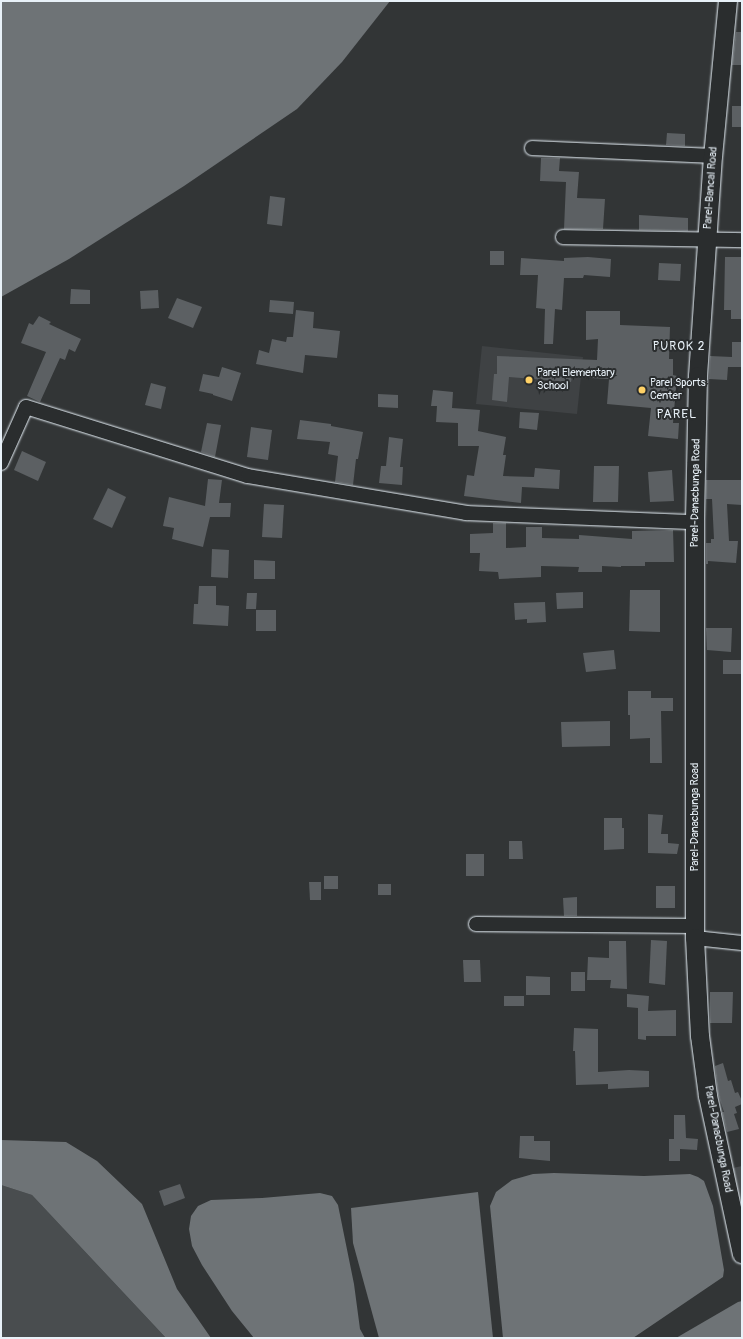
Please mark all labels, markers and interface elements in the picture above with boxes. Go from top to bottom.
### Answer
street label: Parel-Bancal Road [702,146,720,230]
district label: PUROK 2 [653,340,705,354]
place label: Parel Elementary School [537,367,615,393]
marker: Parel Elementary School [524,375,534,385]
place label: Parel Sports Center [650,377,706,403]
marker: Parel Sports Center [637,385,647,395]
district label: PAREL [657,406,697,422]
street label: Parel-Danacbunga Road [688,439,704,547]
street label: Parel-Danacbunga Road [688,763,702,871]
street label: Parel-Danacbunga Road [701,1084,735,1194]

